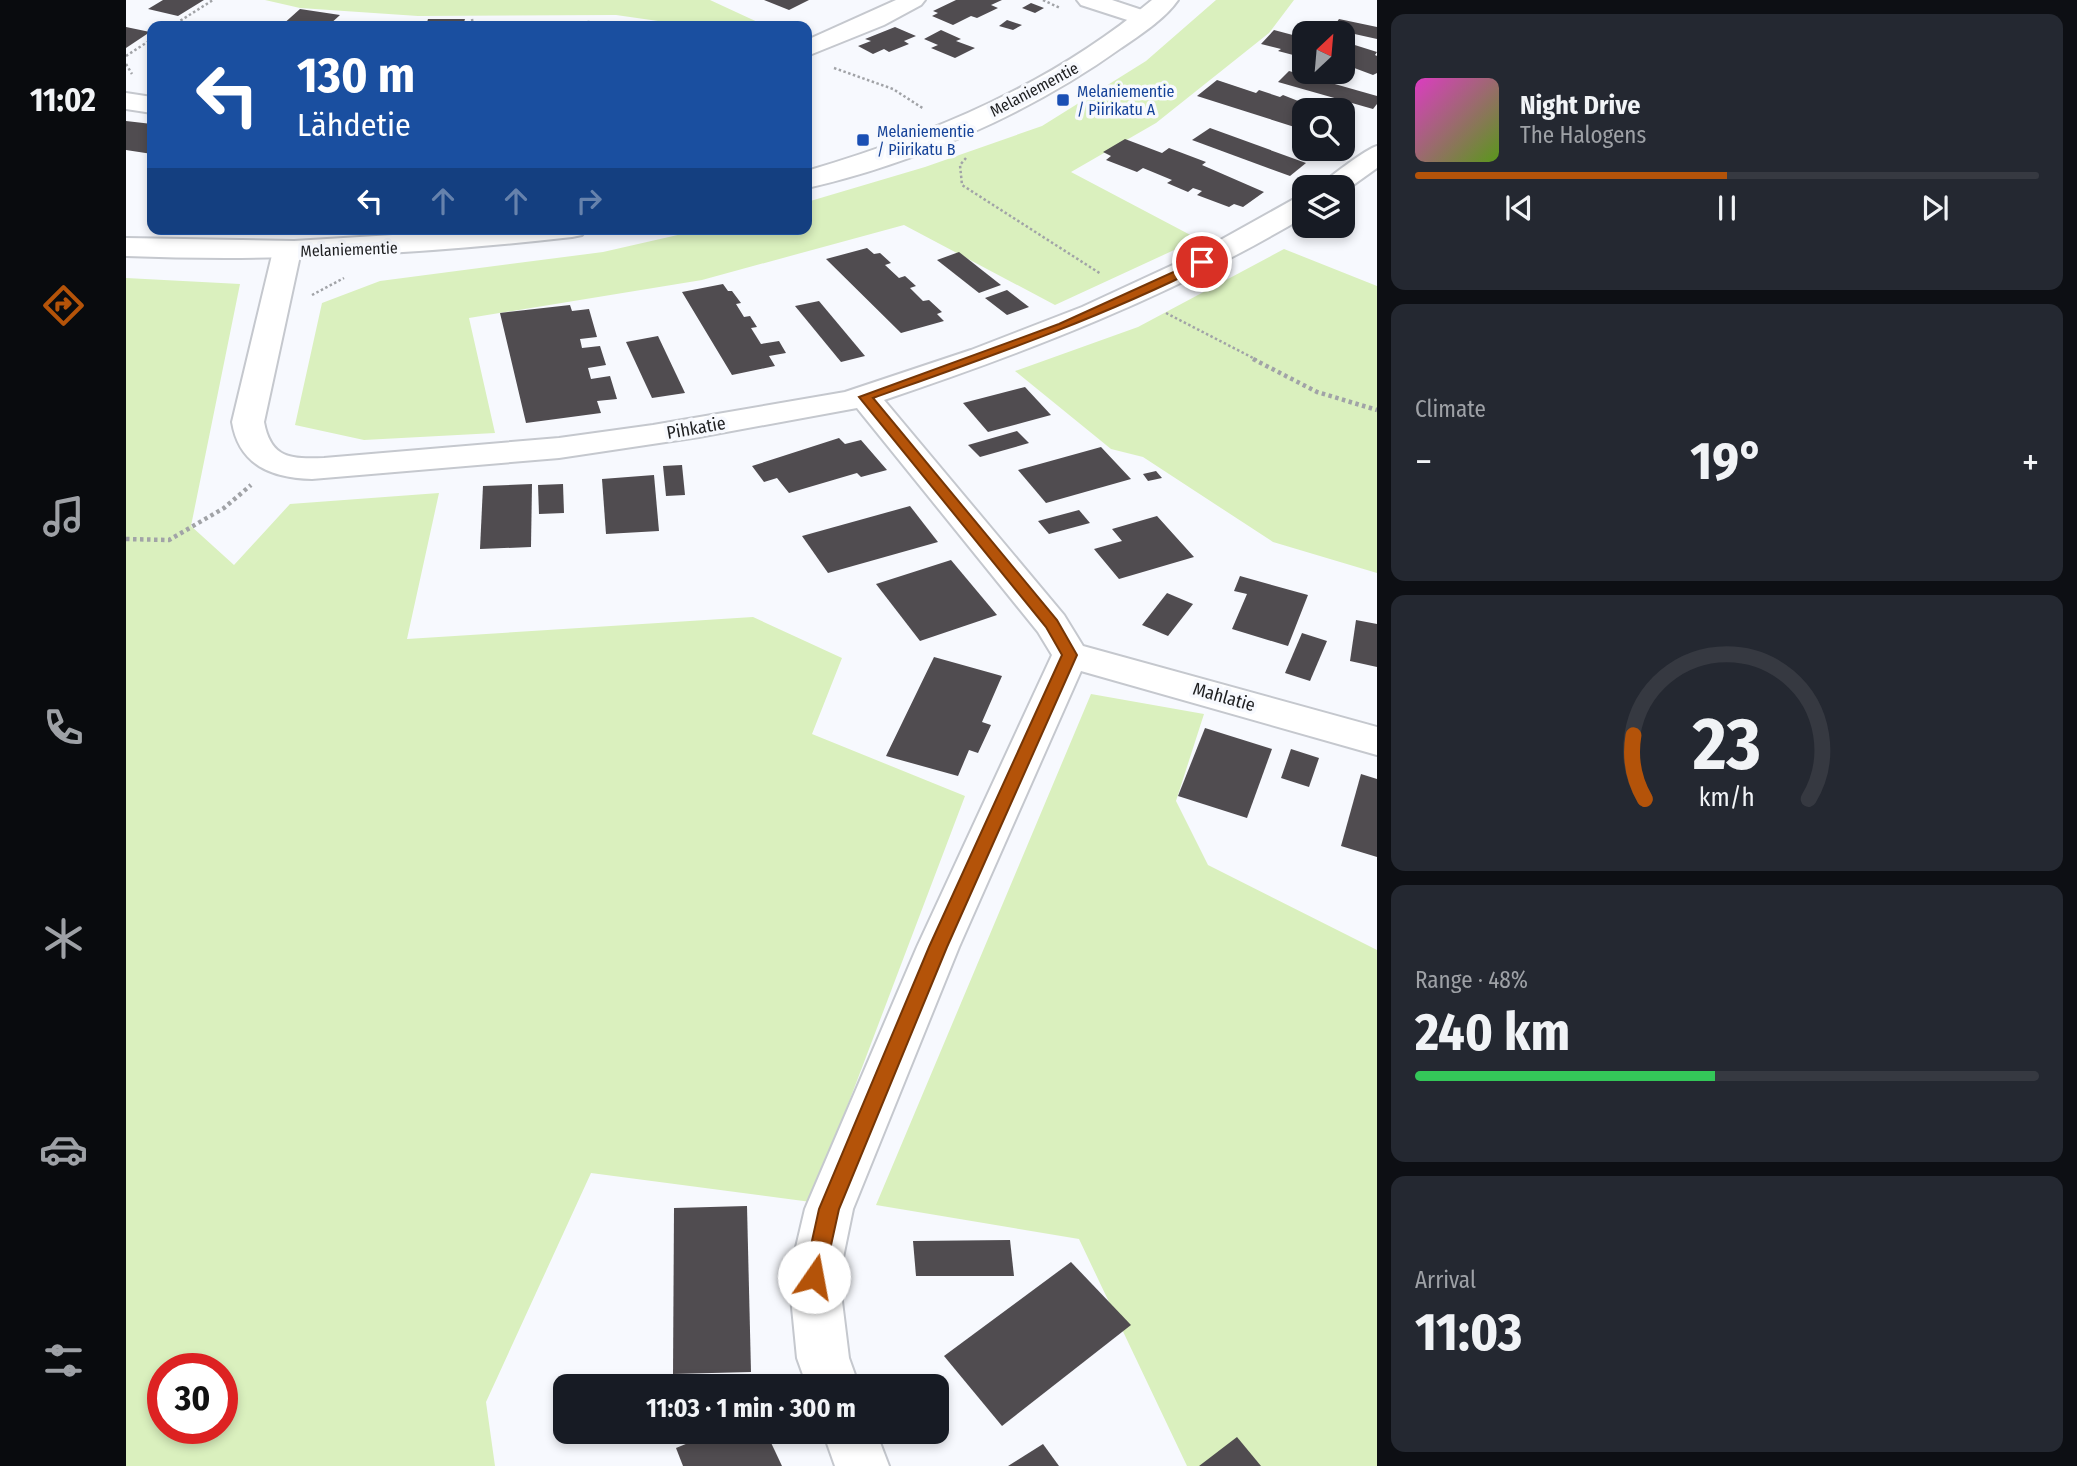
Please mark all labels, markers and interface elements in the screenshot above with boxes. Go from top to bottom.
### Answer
north arrow [1292,21,1354,84]
map controls [1292,21,1355,238]
text: 130 m [297,46,415,105]
icon: left [182,49,273,140]
street label: Melaniementie [987,58,1082,121]
text: 11:02 [30,81,96,119]
place label: Melaniementie / Piirikatu A [1077,82,1175,119]
text: Night Drive [1520,90,1640,121]
marker: Melaniementie / Piirikatu A [1055,92,1071,108]
button: search [1292,98,1355,161]
text: Lähdetie [297,106,411,144]
text: The Halogens [1520,121,1646,149]
place label: Melaniementie / Piirikatu B [877,122,975,159]
marker: Melaniementie / Piirikatu B [855,132,871,148]
button: layers [1292,175,1355,238]
icon: left [351,182,389,220]
icon: ahead [424,182,462,220]
icon: ahead [497,182,535,220]
icon: right [570,182,608,220]
icon: previous [1500,189,1538,227]
icon: pause [1708,189,1746,227]
icon: next [1916,189,1954,227]
pin [1172,232,1232,292]
street label: Melaniementie [300,238,398,261]
icon: arrive [1183,243,1221,281]
icon: directions [39,281,88,330]
text: Climate [1415,395,1486,423]
street label: Pihkatie [665,412,727,444]
text: 19° [1690,430,1764,493]
text: − [1415,439,1432,485]
text: + [2022,439,2039,485]
icon: music [39,492,88,541]
street label: Mahlatie [1190,678,1258,716]
text: 23 [1692,701,1761,788]
icon: phone [39,703,88,752]
text: km/h [1699,783,1755,813]
icon: climate [39,914,88,963]
text: Range · 48% [1415,966,1528,994]
text: 240 km [1415,1001,1570,1064]
icon: car [39,1125,88,1174]
position arrow [777,1240,851,1314]
text: Arrival [1415,1266,1476,1294]
text: 11:03 [1415,1301,1522,1364]
icon: filters [39,1336,88,1385]
speed limit sign: 30 [147,1353,238,1444]
text: 11:03 · 1 min · 300 m [646,1393,856,1424]

